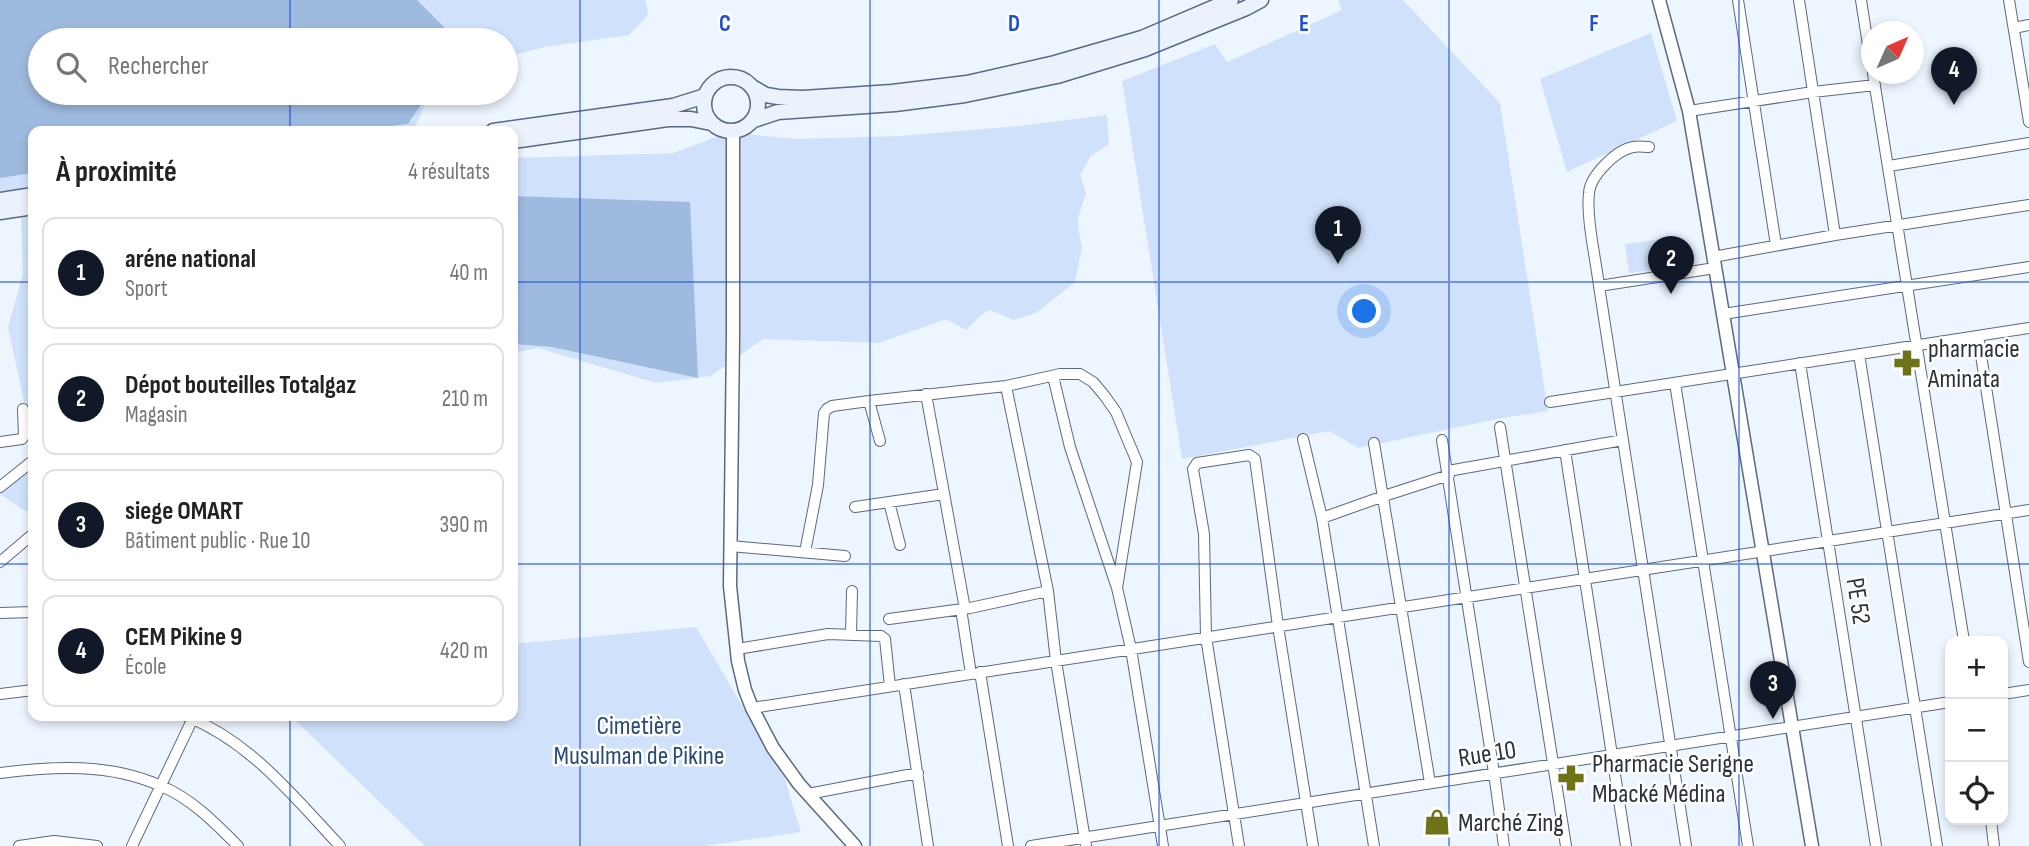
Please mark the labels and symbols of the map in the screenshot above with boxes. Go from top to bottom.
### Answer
text: C [719,10,731,38]
text: D [1008,10,1020,38]
text: E [1299,10,1309,38]
text: F [1589,10,1599,38]
north arrow [1861,21,1924,84]
pin: 4 [1931,47,1977,105]
pin: 1 [1315,206,1361,264]
pin: 2 [1648,236,1694,294]
your location [1347,294,1381,328]
place label: pharmacie Aminata [1927,334,2020,395]
pharmacy icon: pharmacie Aminata [1892,348,1922,378]
street label: PE 52 [1839,576,1877,627]
pin: 3 [1750,661,1796,719]
park label: Cimetière Musulman de Pikine [554,711,724,772]
street label: Rue 10 [1456,735,1518,774]
place label: Pharmacie Serigne Mbacké Médina [1592,749,1754,810]
pharmacy icon: Pharmacie Serigne Mbacké Médina [1556,763,1586,793]
shop icon: Marché Zing [1422,807,1452,837]
place label: Marché Zing [1458,808,1564,839]

